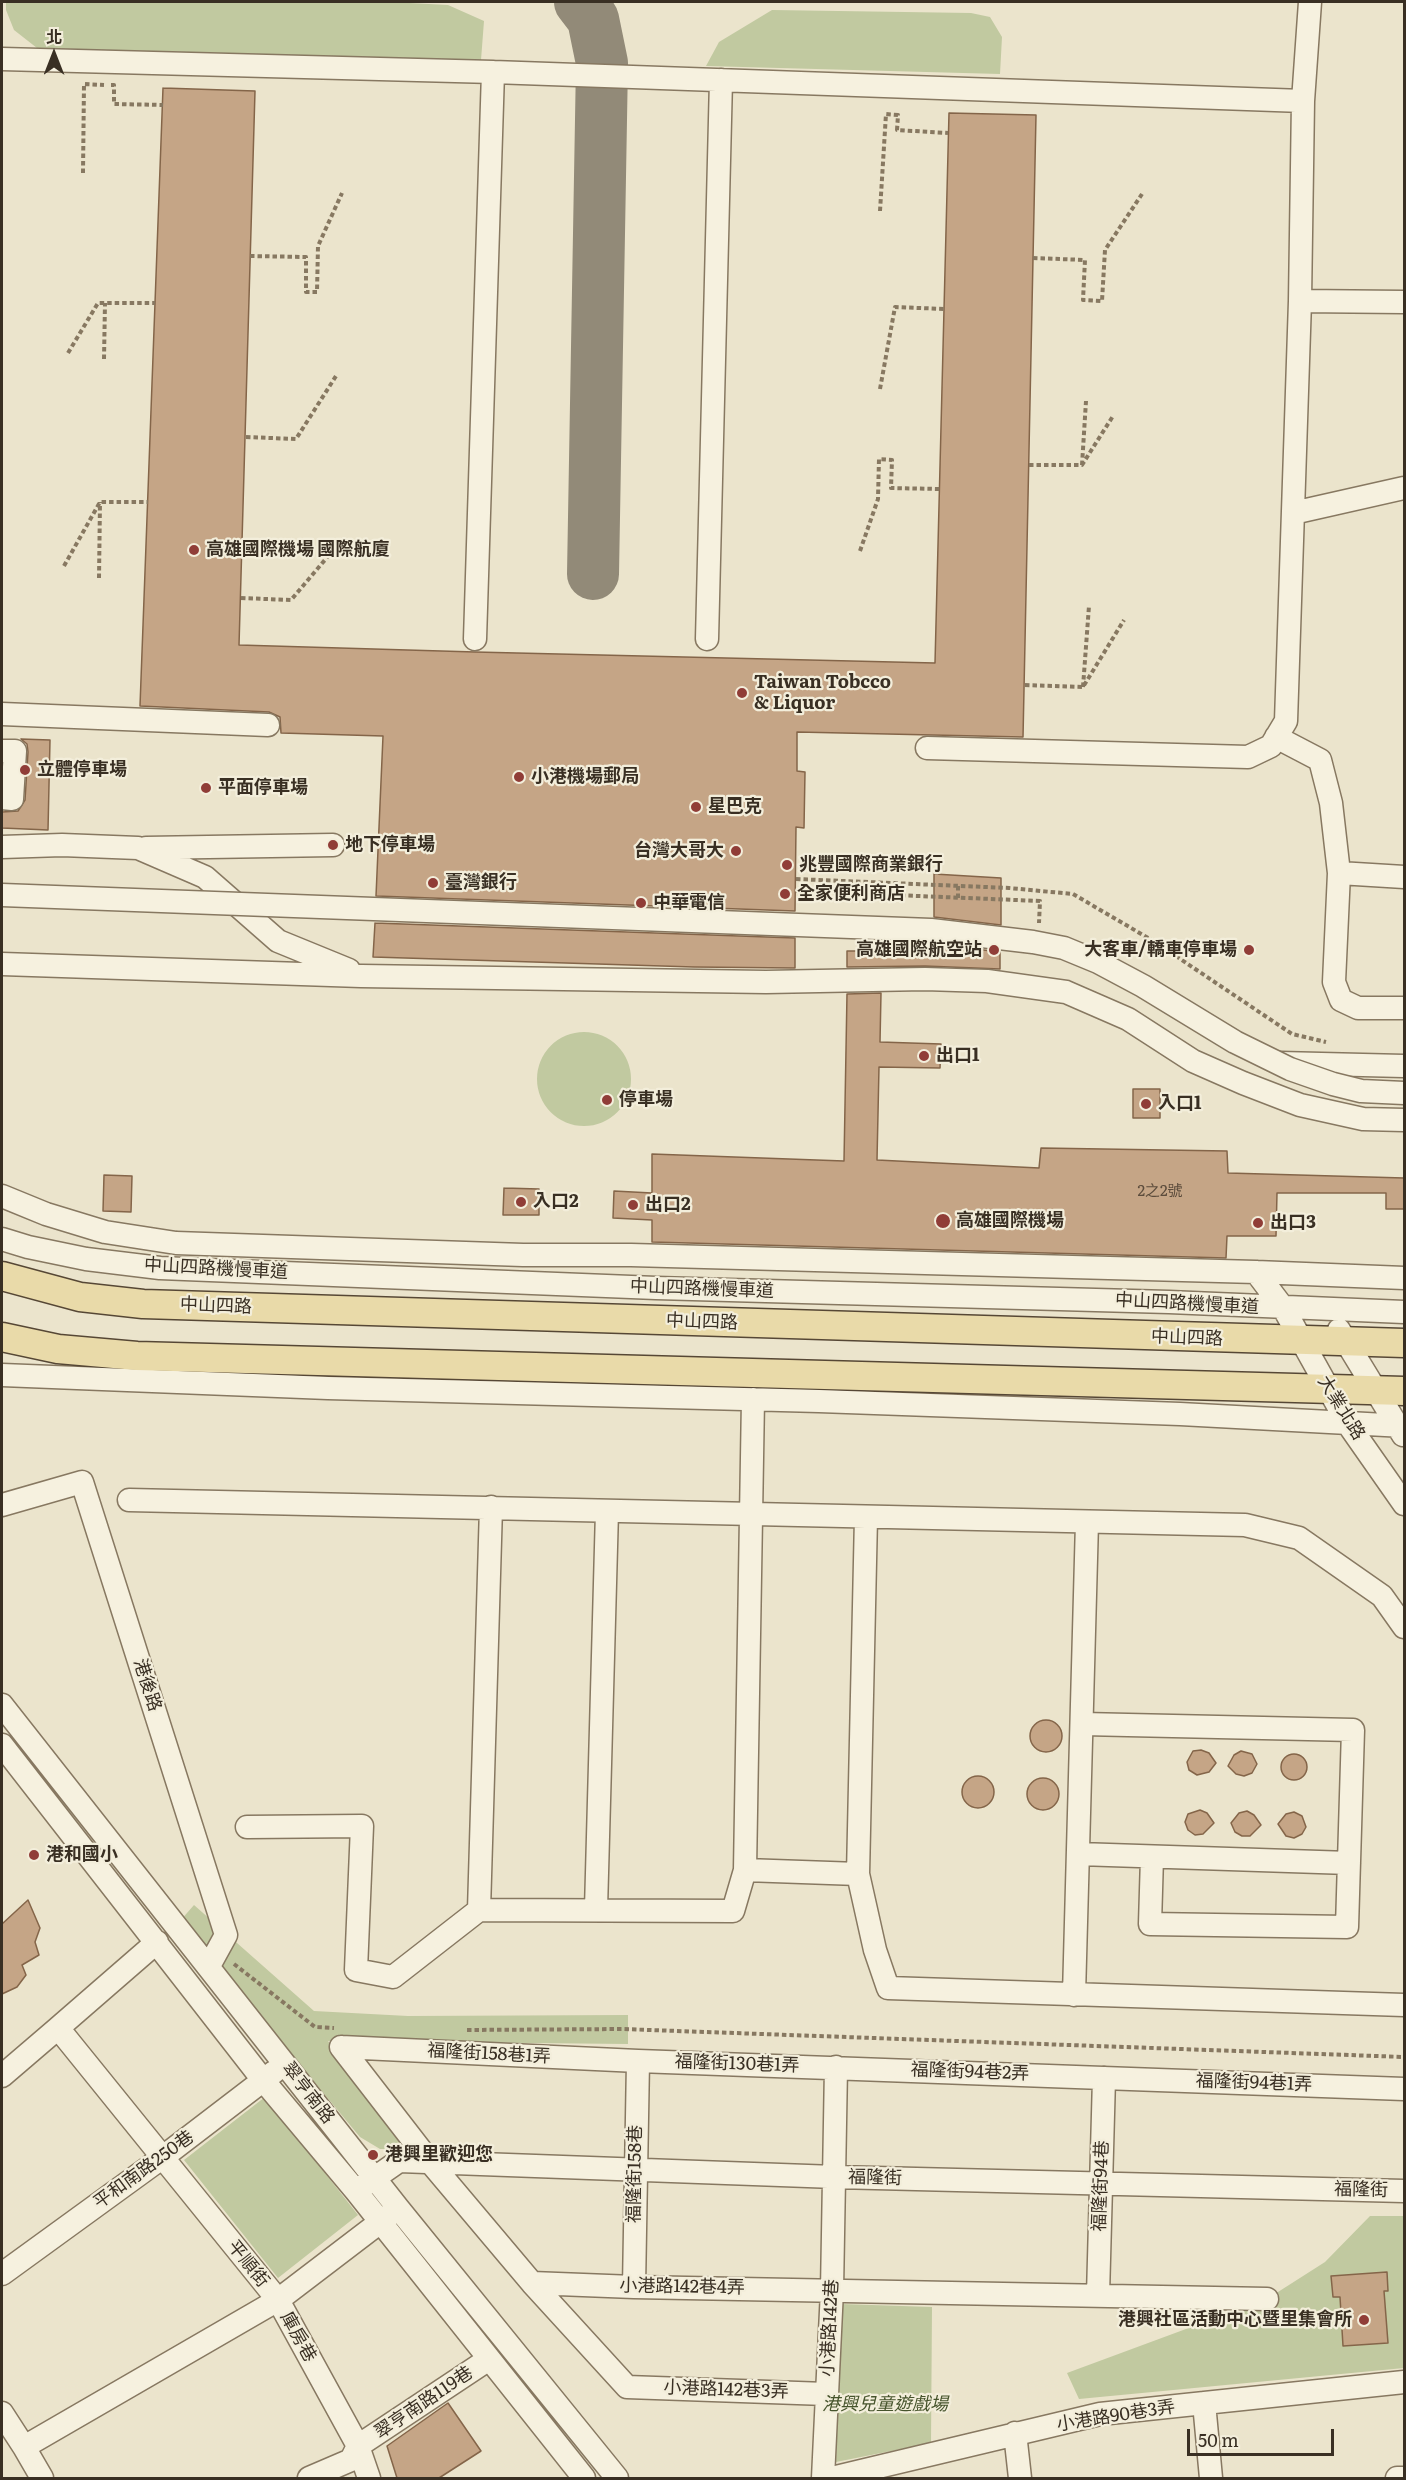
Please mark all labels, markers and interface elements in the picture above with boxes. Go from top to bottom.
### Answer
north arrow [24,24,84,84]
text: 北 [46,24,62,48]
place label: 高雄國際機場 國際航廈 [206,539,390,561]
marker: 高雄國際機場 國際航廈 [187,543,201,557]
place label: Taiwan Tobcco & Liquor [754,672,891,714]
marker: Taiwan Tobcco & Liquor [735,686,749,700]
place label: 立體停車場 [37,759,127,781]
marker: 立體停車場 [18,763,32,777]
place label: 小港機場郵局 [531,766,639,788]
marker: 小港機場郵局 [512,770,526,784]
place label: 平面停車場 [218,777,308,799]
marker: 平面停車場 [199,781,213,795]
place label: 星巴克 [708,796,762,818]
marker: 星巴克 [689,800,703,814]
place label: 地下停車場 [345,834,435,856]
marker: 地下停車場 [326,838,340,852]
place label: 台灣大哥大 [634,840,724,862]
marker: 台灣大哥大 [729,844,743,858]
place label: 兆豐國際商業銀行 [799,854,943,876]
marker: 兆豐國際商業銀行 [780,858,794,872]
place label: 臺灣銀行 [445,872,517,894]
marker: 臺灣銀行 [426,876,440,890]
place label: 全家便利商店 [797,883,905,905]
marker: 全家便利商店 [778,887,792,901]
place label: 中華電信 [653,892,725,914]
marker: 中華電信 [634,896,648,910]
place label: 高雄國際航空站 [856,939,982,961]
place label: 大客車/轎車停車場 [1084,939,1237,961]
marker: 高雄國際航空站 [987,943,1001,957]
marker: 大客車/轎車停車場 [1242,943,1256,957]
place label: 出口1 [936,1045,979,1067]
marker: 出口1 [917,1049,931,1063]
place label: 停車場 [619,1089,673,1111]
marker: 停車場 [600,1093,614,1107]
place label: 入口1 [1158,1093,1201,1115]
marker: 入口1 [1139,1097,1153,1111]
house number: 2之2號 [1137,1183,1183,1201]
place label: 入口2 [533,1191,579,1213]
place label: 出口2 [645,1194,691,1216]
marker: 入口2 [514,1195,528,1209]
marker: 出口2 [626,1198,640,1212]
place label: 高雄國際機場 [956,1210,1064,1232]
marker: 高雄國際機場 [934,1212,952,1230]
place label: 出口3 [1270,1212,1316,1234]
marker: 出口3 [1251,1216,1265,1230]
street label: 中山四路機慢車道 [144,1254,288,1284]
street label: 中山四路機慢車道 [630,1276,774,1302]
street label: 中山四路機慢車道 [1115,1289,1259,1319]
street label: 中山四路 [180,1294,252,1318]
street label: 中山四路 [666,1310,738,1334]
street label: 中山四路 [1151,1326,1223,1350]
street label: 大業北路 [1313,1372,1369,1444]
street label: 港後路 [128,1656,166,1714]
place label: 港和國小 [46,1844,118,1866]
marker: 港和國小 [27,1848,41,1862]
street label: 福隆街158巷1弄 [427,2040,551,2068]
street label: 福隆街130巷1弄 [674,2051,800,2077]
street label: 翠亨南路 [277,2058,339,2128]
street label: 福隆街94巷2弄 [910,2059,1030,2085]
street label: 福隆街94巷1弄 [1195,2070,1313,2096]
street label: 福隆街158巷 [623,2125,647,2223]
street label: 平和南路250巷 [90,2126,198,2214]
street label: 福隆街94巷 [1089,2140,1113,2232]
place label: 港興里歡迎您 [385,2144,493,2166]
marker: 港興里歡迎您 [366,2148,380,2162]
street label: 福隆街 [848,2167,902,2189]
street label: 福隆街 [1334,2179,1388,2201]
street label: 平順街 [223,2236,273,2292]
street label: 小港路142巷4弄 [619,2275,745,2299]
street label: 小港路142巷 [817,2279,843,2377]
street label: 庫房巷 [275,2308,321,2366]
place label: 港興社區活動中心暨里集會所 [1118,2309,1352,2331]
marker: 港興社區活動中心暨里集會所 [1357,2313,1371,2327]
street label: 翠亨南路119巷 [371,2362,477,2444]
street label: 小港路142巷3弄 [663,2377,789,2403]
park label: 港興兒童遊戲場 [822,2394,948,2416]
street label: 小港路90巷3弄 [1055,2396,1177,2436]
scale bar [1190,2417,1337,2455]
text: 50 m [1198,2426,1239,2453]

